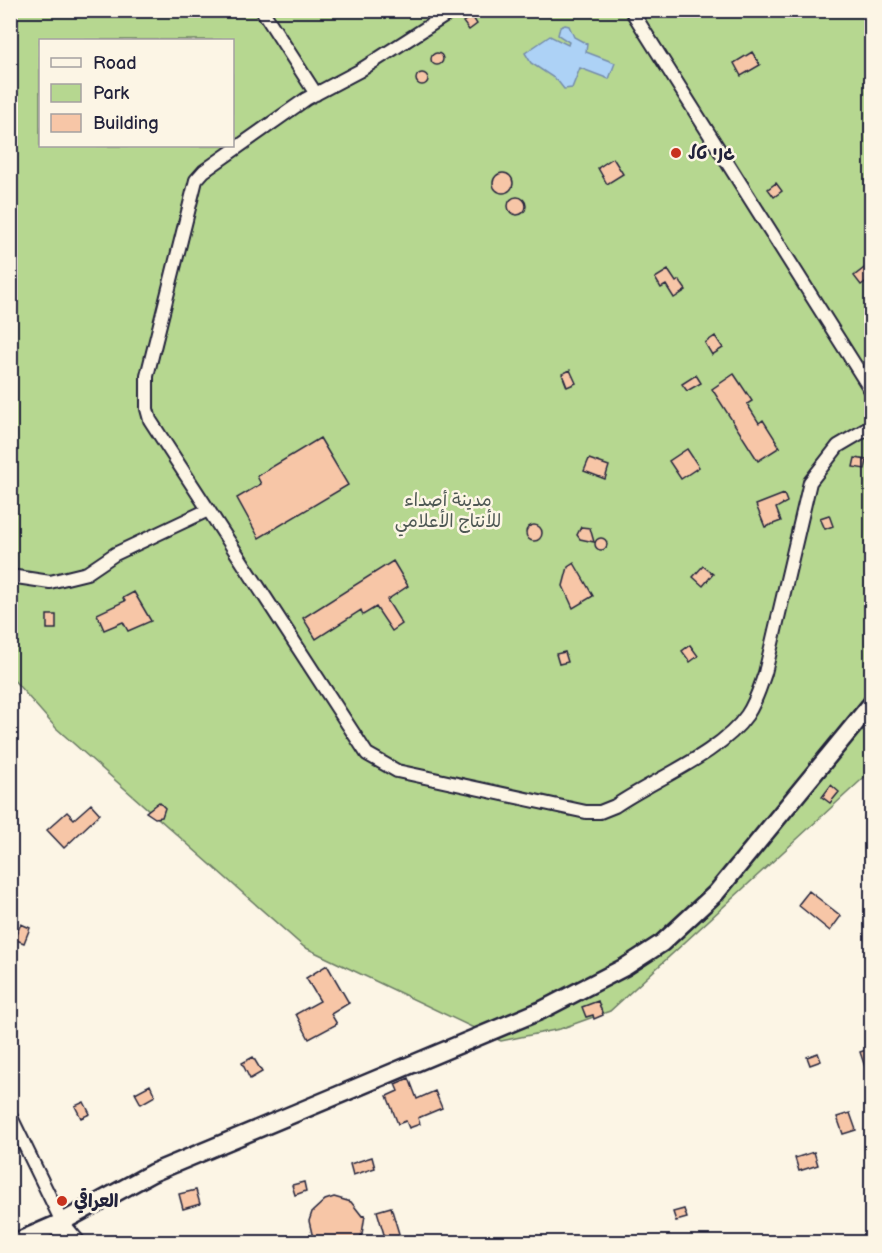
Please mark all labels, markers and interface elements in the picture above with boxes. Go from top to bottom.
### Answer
legend [39,39,234,147]
text: Road [93,53,137,74]
text: Park [93,83,129,104]
text: Building [93,113,159,134]
place label: גני טל [688,143,735,164]
marker: גני טל [669,146,683,160]
park label: مدينة أصداء للأنتاج الأعلامي [395,490,501,537]
place label: العراقي [74,1188,118,1214]
marker: العراقي [55,1194,69,1208]

